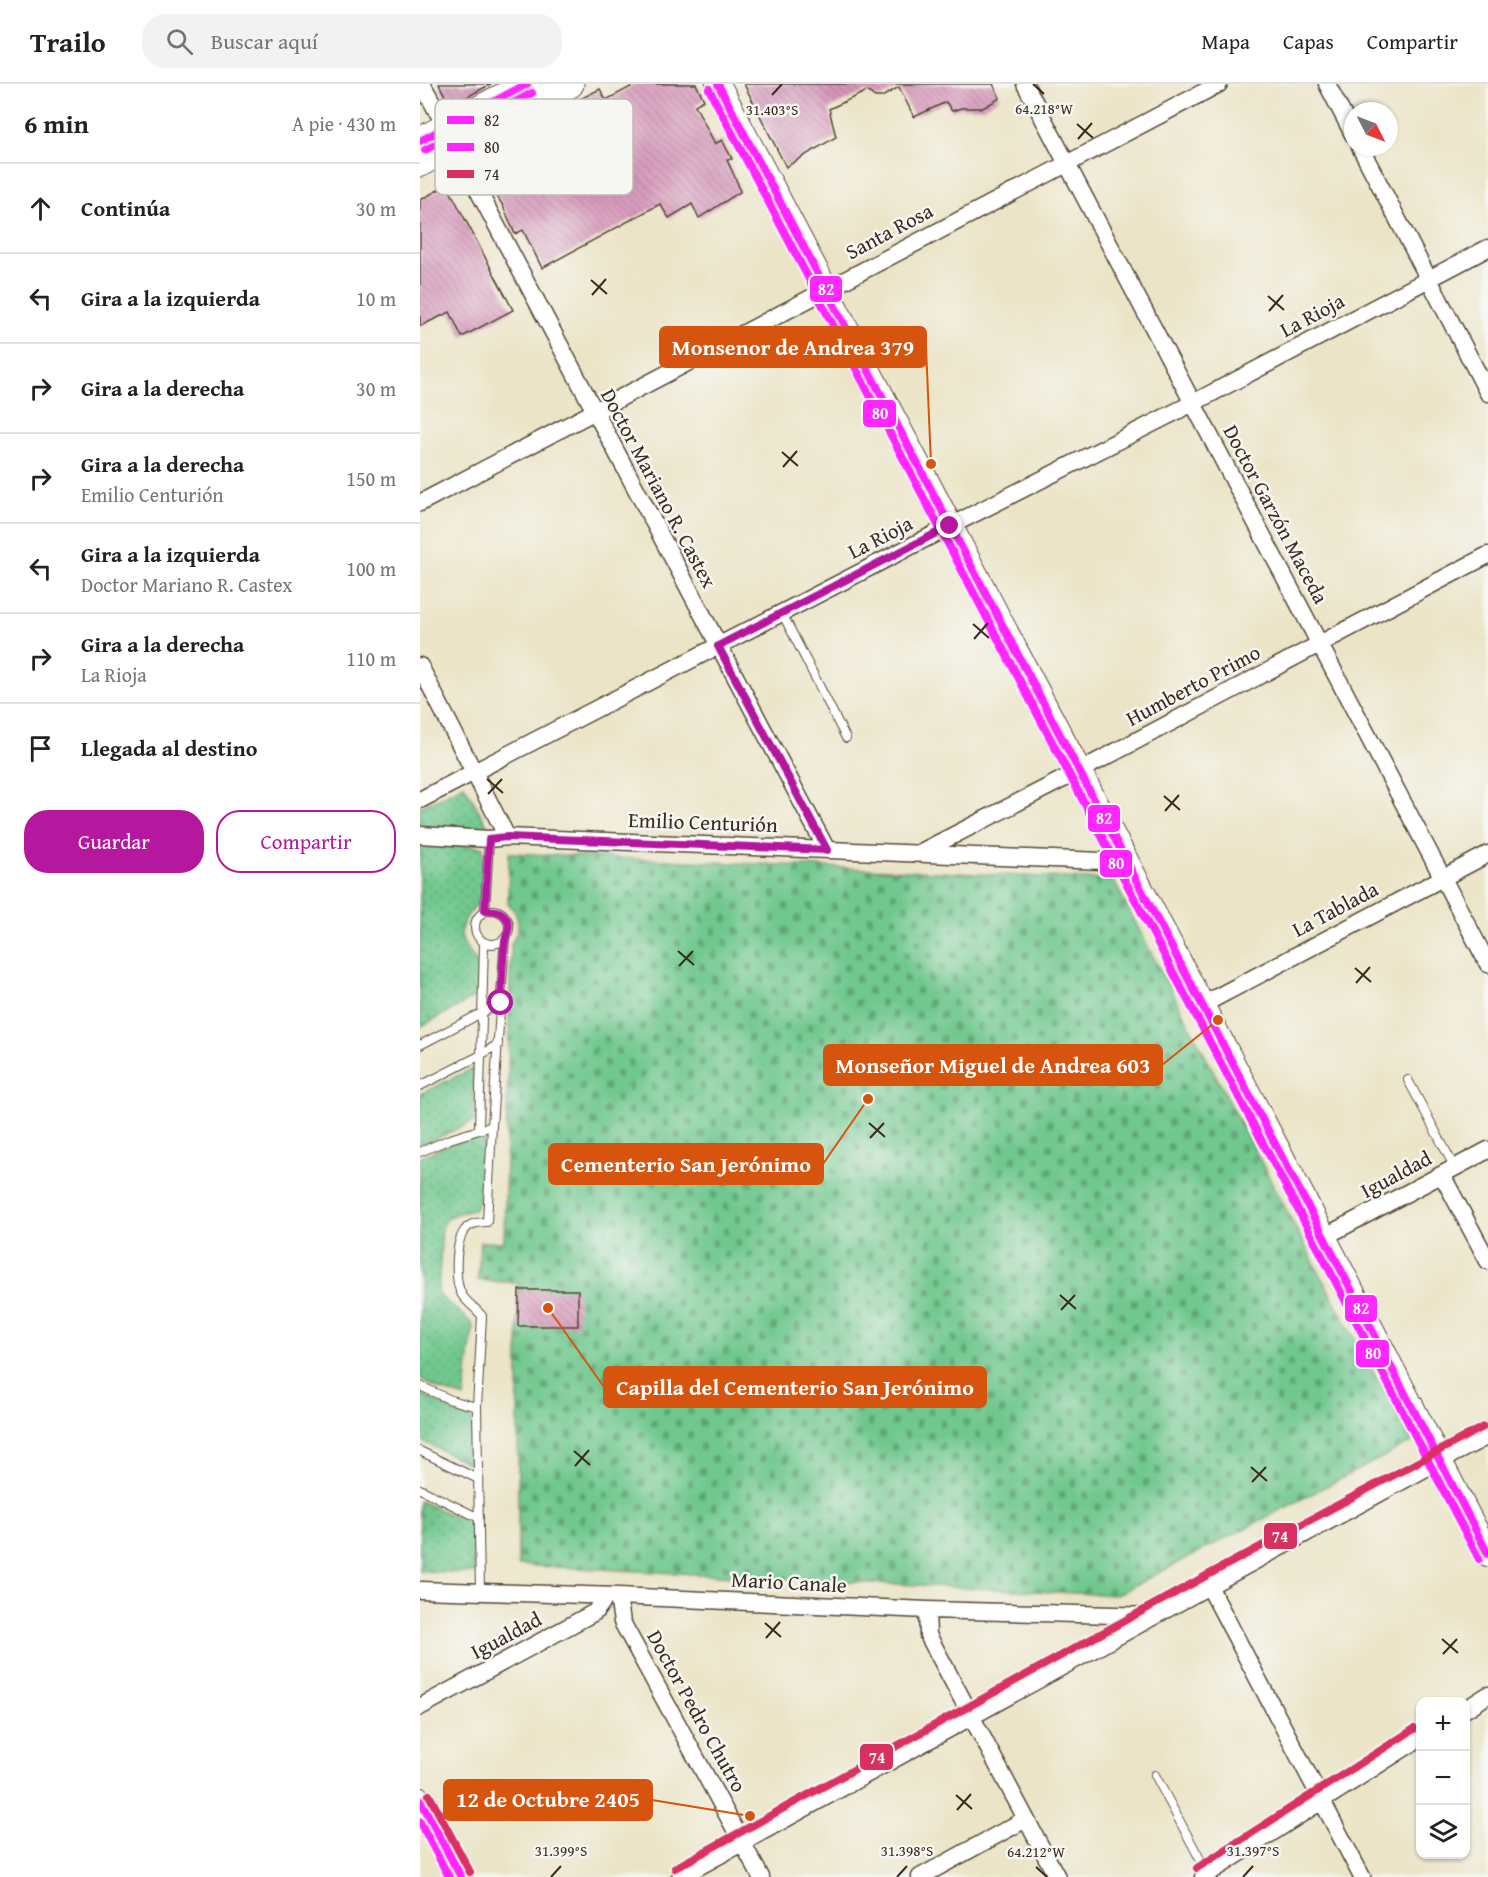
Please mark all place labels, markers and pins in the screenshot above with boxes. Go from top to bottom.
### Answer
callout: Monsenor de Andrea 379 [660,327,926,367]
callout: Monseñor Miguel de Andrea 603 [824,1045,1162,1085]
callout: Cementerio San Jerónimo [549,1144,823,1184]
callout: Capilla del Cementerio San Jerónimo [604,1367,986,1407]
callout: 12 de Octubre 2405 [444,1780,652,1820]

